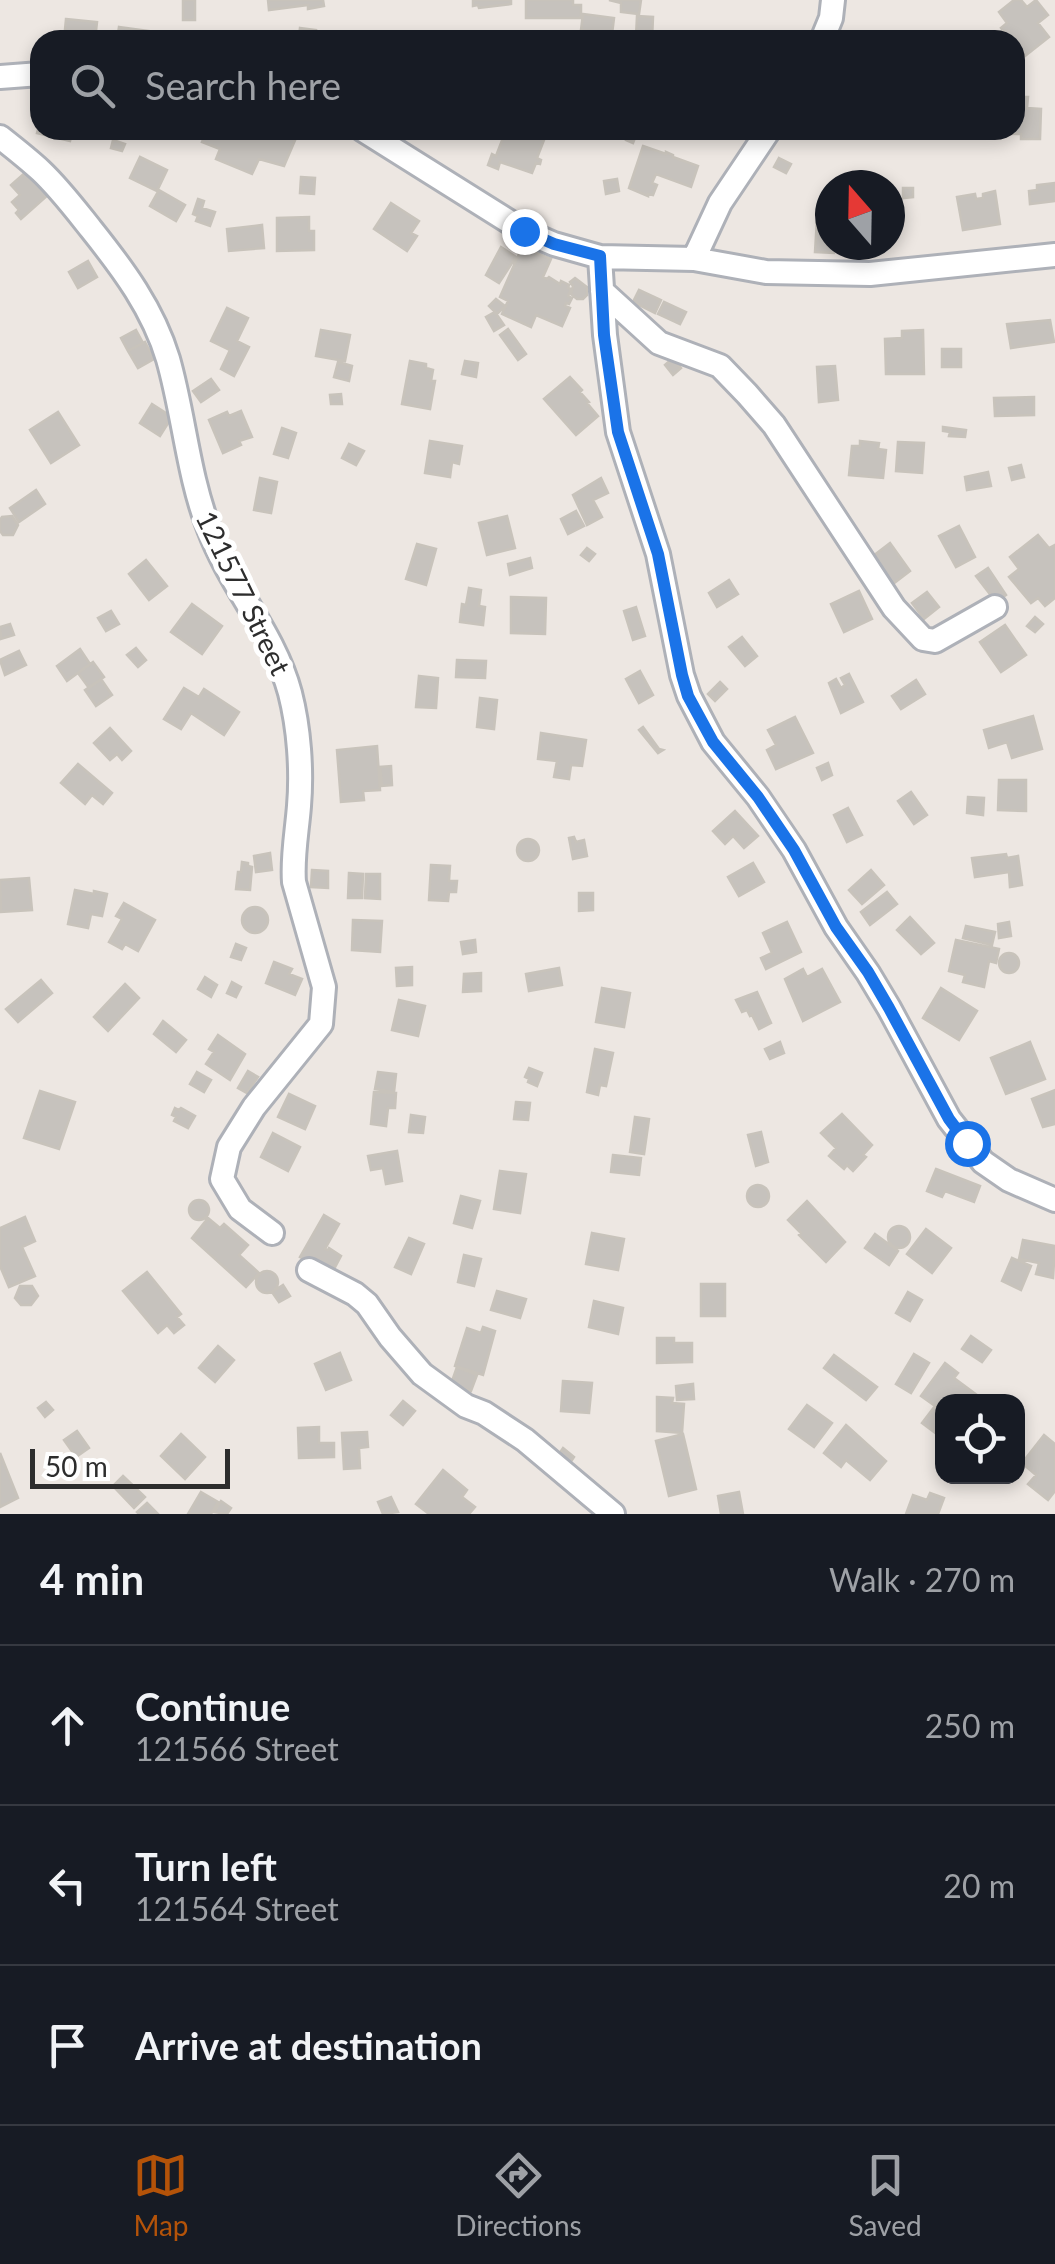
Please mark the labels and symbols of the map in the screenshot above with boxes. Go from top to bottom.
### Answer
north arrow [815,170,905,260]
route end [502,209,548,255]
street label: 121577 Street [190,505,298,680]
route start [945,1121,991,1167]
scale bar [30,1444,230,1488]

